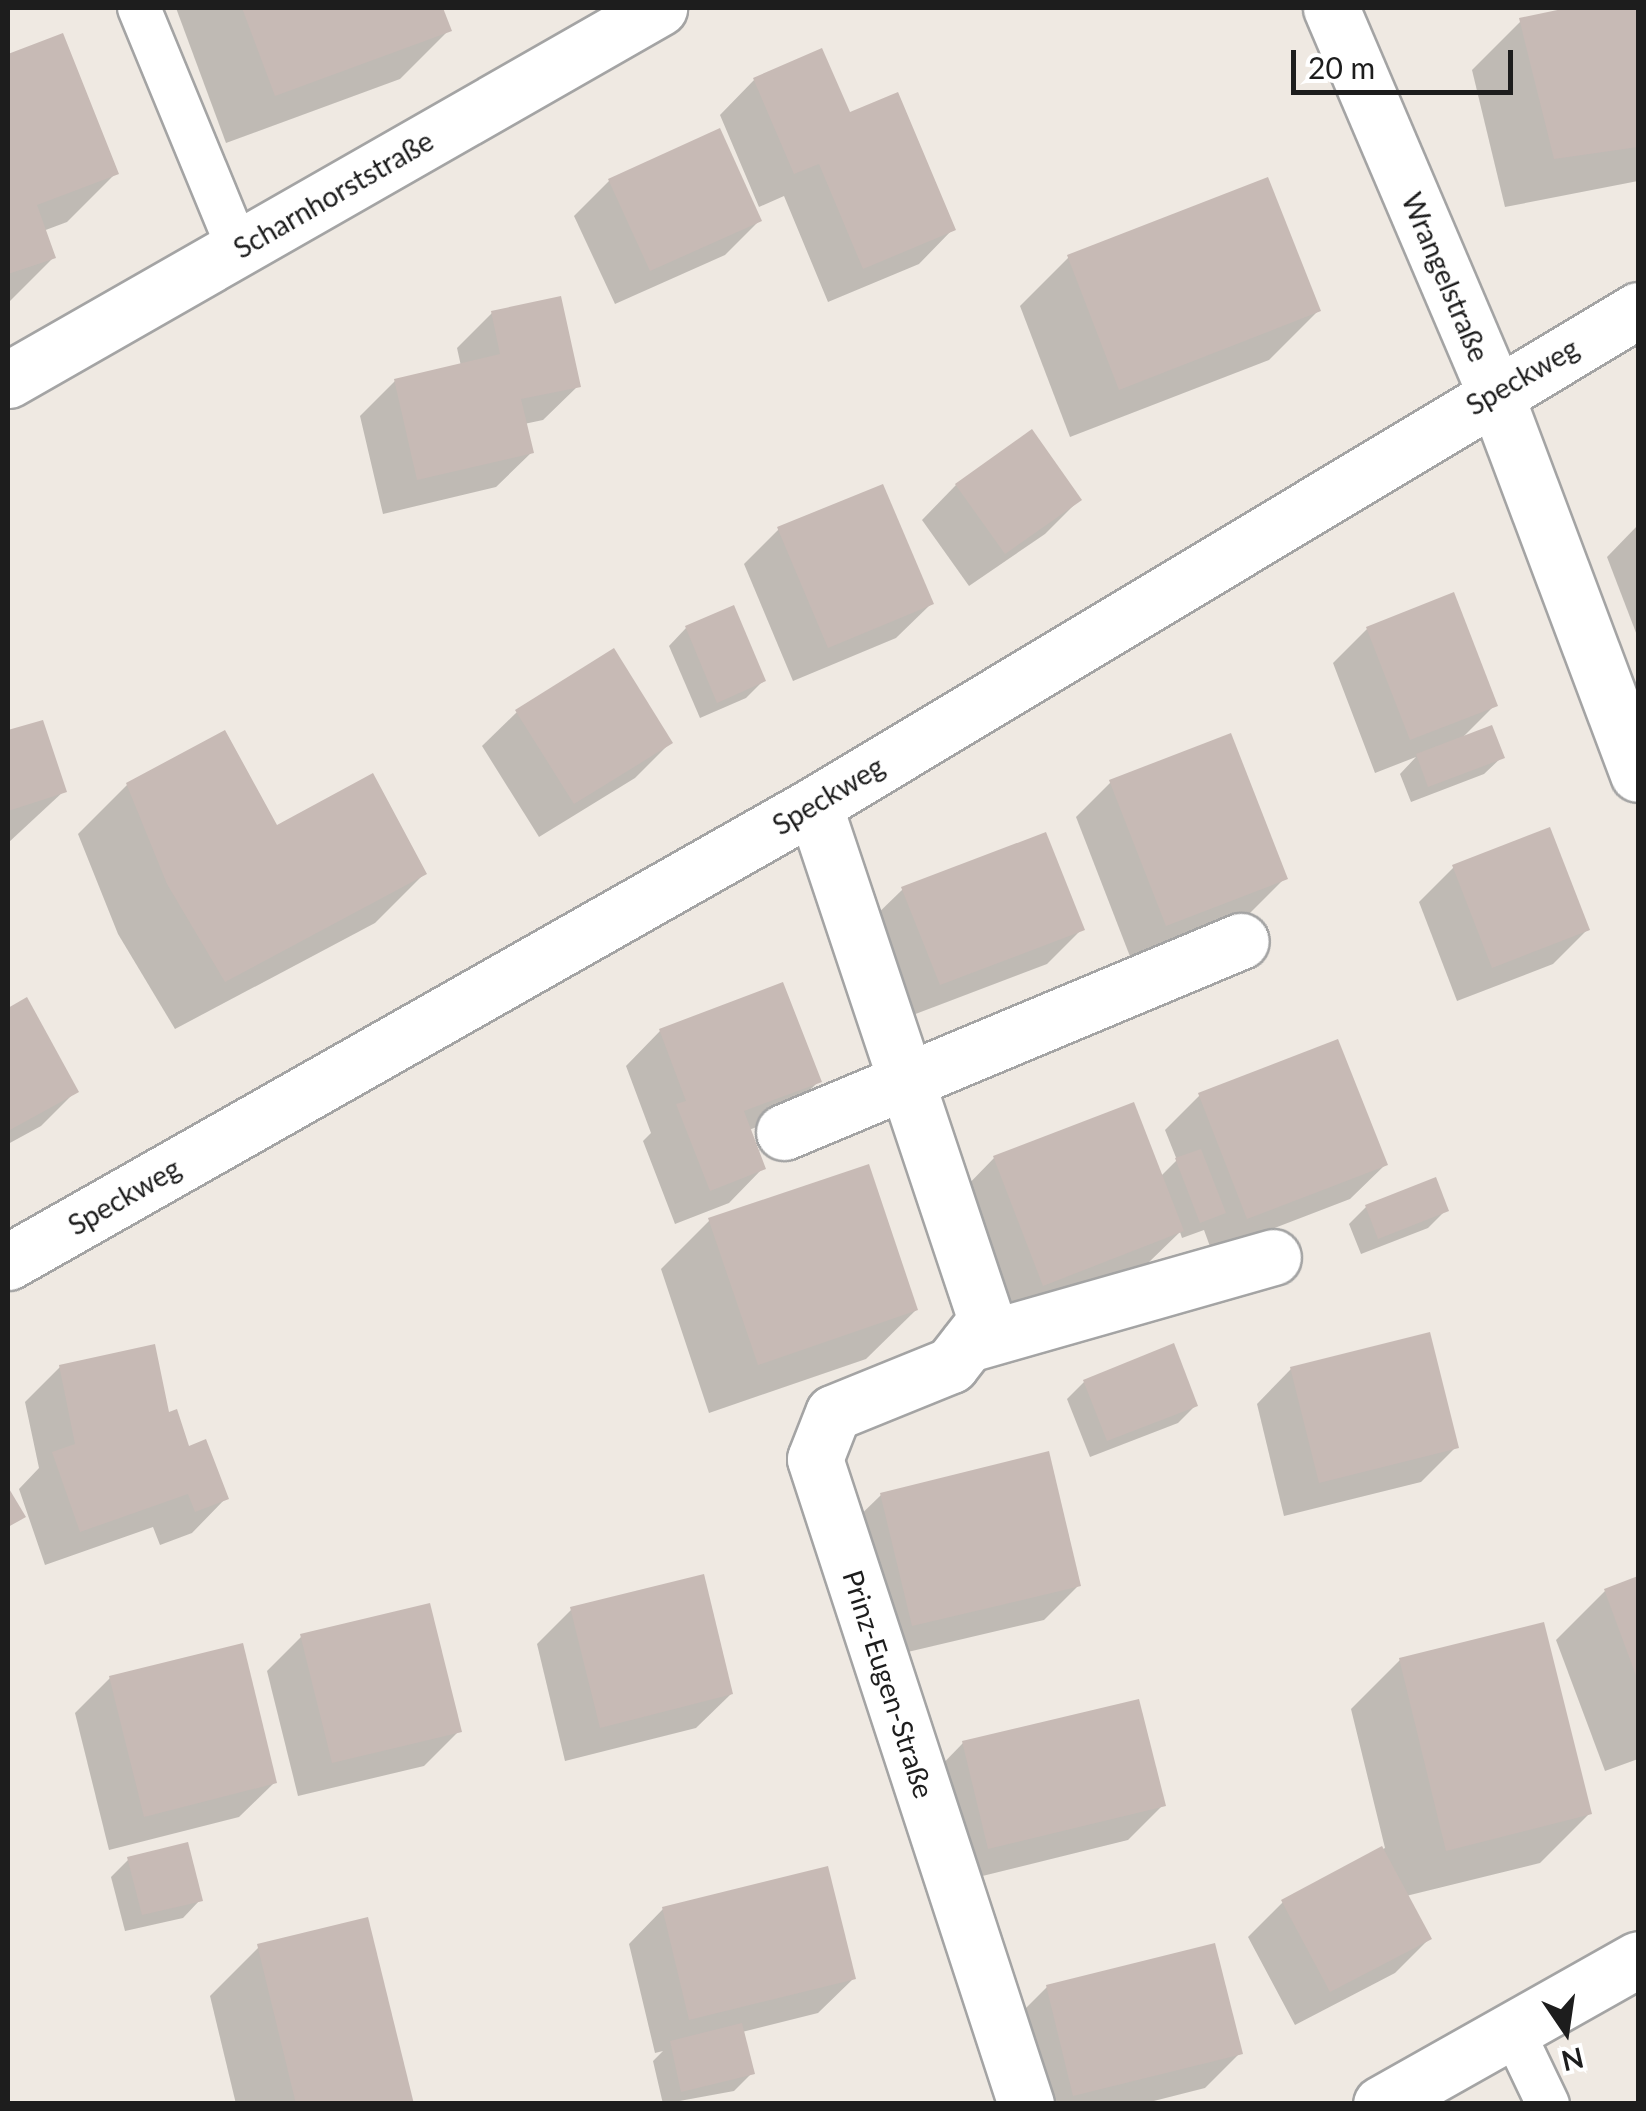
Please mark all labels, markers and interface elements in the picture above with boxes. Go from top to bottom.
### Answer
scale bar [1296,30,1518,92]
text: 20 m [1308,49,1375,85]
street label: Scharnhorststraße [227,123,439,265]
street label: Wrangelstraße [1395,188,1497,366]
street label: Speckweg [1460,330,1584,422]
street label: Speckweg [766,749,890,841]
street label: Speckweg [62,1150,186,1242]
street label: Prinz-Eugen-Straße [836,1566,942,1802]
north arrow [1516,1981,1616,2081]
text: N [1558,2041,1587,2079]

